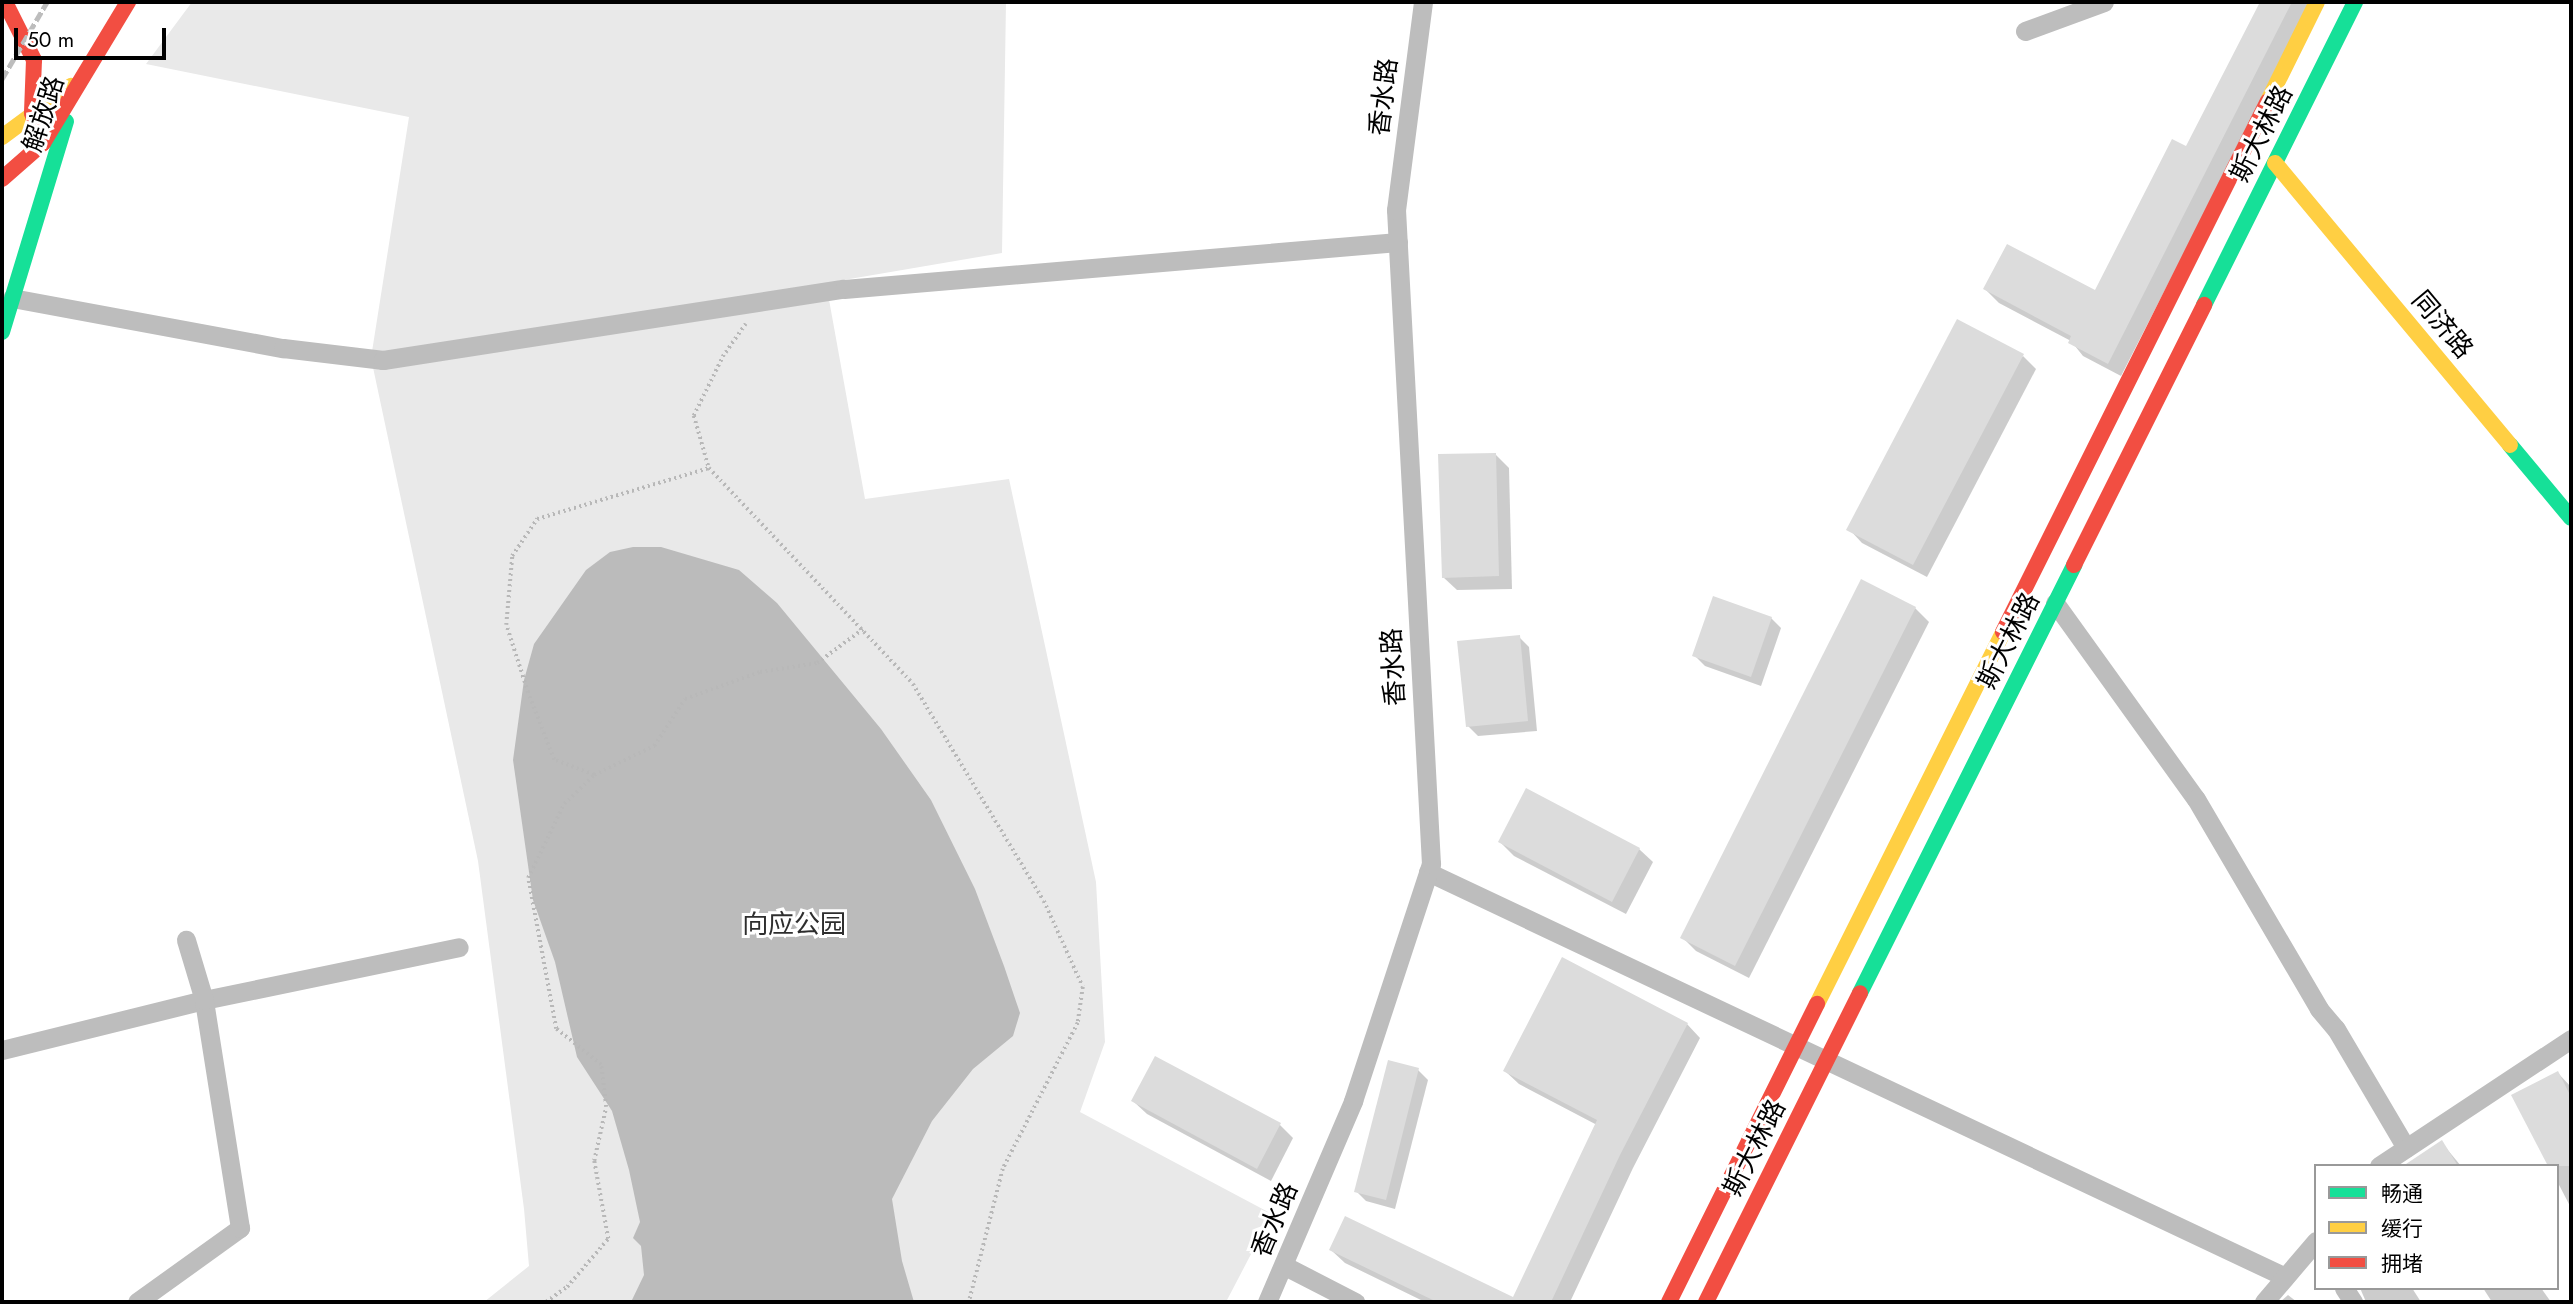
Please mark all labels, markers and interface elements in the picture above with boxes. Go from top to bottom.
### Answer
scale bar [18,14,170,58]
text: 50 m [27,25,74,55]
street label: 香水路 [1364,56,1404,138]
street label: 解放路 [17,72,71,156]
street label: 斯大林路 [2224,81,2300,187]
street label: 同济路 [2405,285,2479,365]
street label: 斯大林路 [1971,588,2047,694]
street label: 香水路 [1376,627,1412,707]
park label: 向应公园 [742,909,846,941]
street label: 斯大林路 [1717,1095,1793,1201]
legend [2314,1164,2559,1290]
street label: 香水路 [1245,1178,1305,1262]
text: 畅通 [2381,1179,2423,1209]
text: 缓行 [2381,1214,2423,1244]
text: 拥堵 [2381,1249,2423,1279]

